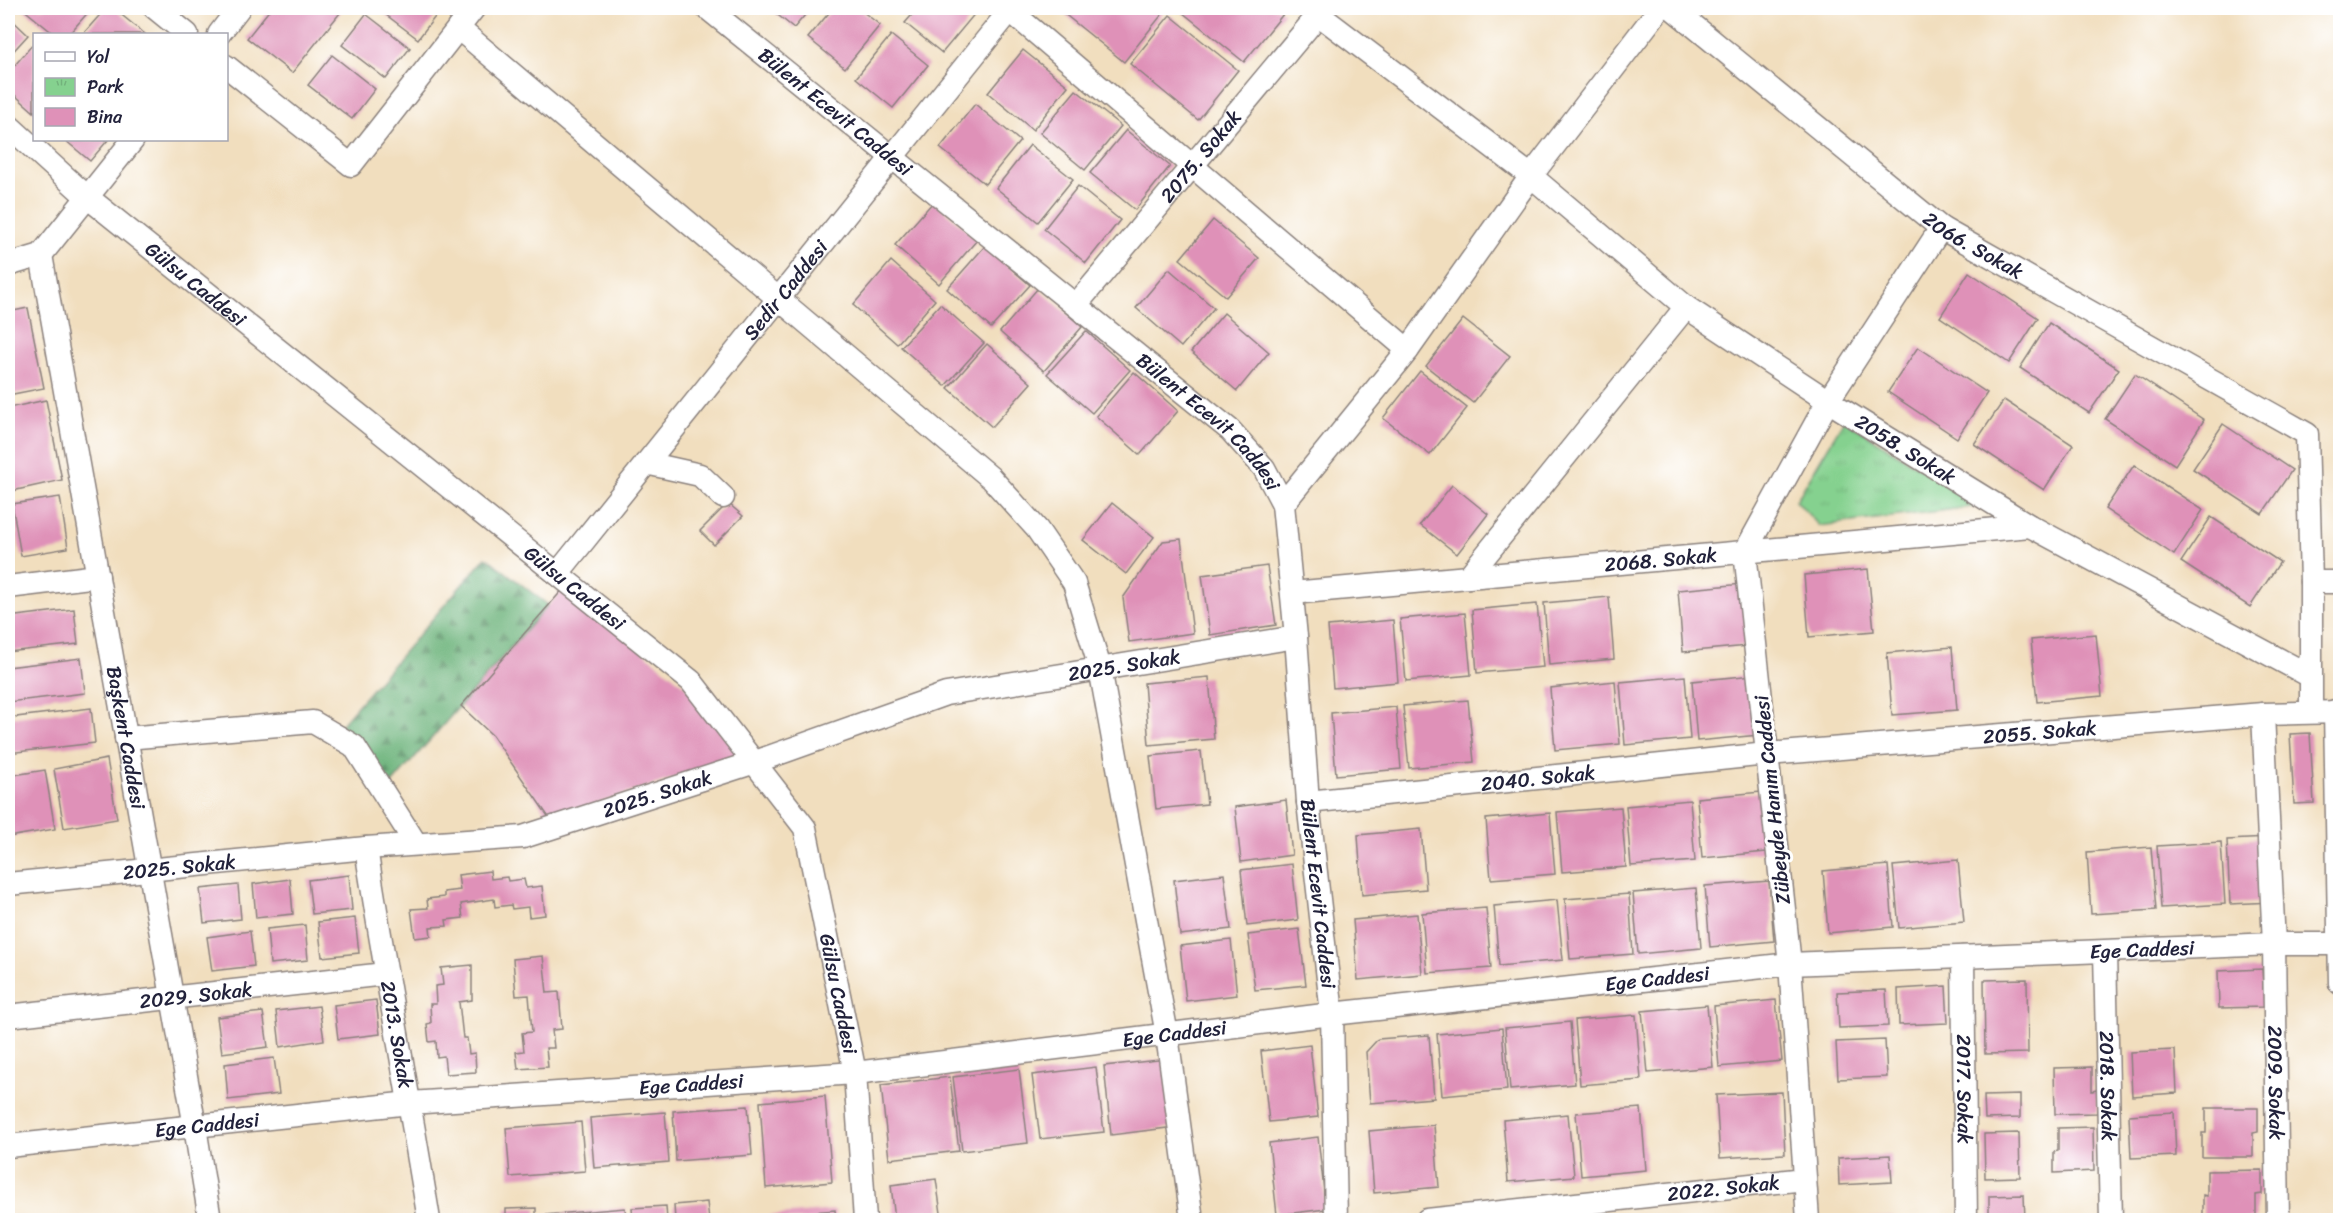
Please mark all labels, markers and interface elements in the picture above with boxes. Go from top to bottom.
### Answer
legend [33,33,228,141]
street label: Bülent Ecevit Caddesi [750,39,921,186]
text: Yol [87,41,110,73]
text: Park [87,71,124,103]
text: Bina [87,101,123,133]
street label: 2075. Sokak [1151,101,1251,211]
street label: 2066. Sokak [1914,202,2030,289]
street label: Sedir Caddesi [734,231,838,348]
street label: Gülsu Caddesi [137,232,255,337]
street label: Bülent Ecevit Caddesi [1128,344,1290,497]
street label: 2058. Sokak [1848,405,1963,494]
street label: Gülsu Caddesi [516,536,634,641]
street label: 2068. Sokak [1603,537,1719,583]
street label: 2025. Sokak [1065,639,1183,692]
street label: Başkent Caddesi [96,663,156,813]
street label: Zübeyde Hanım Caddesi [1744,693,1801,906]
street label: 2055. Sokak [1981,710,2098,755]
street label: 2040. Sokak [1479,755,1597,802]
street label: 2025. Sokak [598,760,717,828]
street label: Bülent Ecevit Caddesi [1290,797,1346,991]
street label: 2025. Sokak [121,844,238,890]
street label: Gülsu Caddesi [809,930,868,1059]
street label: Ege Caddesi [2089,930,2197,970]
street label: Ege Caddesi [1603,956,1713,1002]
street label: 2029. Sokak [138,972,255,1019]
street label: 2013. Sokak [370,978,423,1092]
street label: Ege Caddesi [1120,1010,1230,1058]
street label: 2009. Sokak [2257,1025,2294,1141]
street label: 2018. Sokak [2089,1031,2126,1142]
street label: 2017. Sokak [1946,1034,1982,1144]
street label: Ege Caddesi [638,1063,746,1106]
street label: Ege Caddesi [153,1102,262,1148]
street label: 2022. Sokak [1665,1165,1782,1212]

